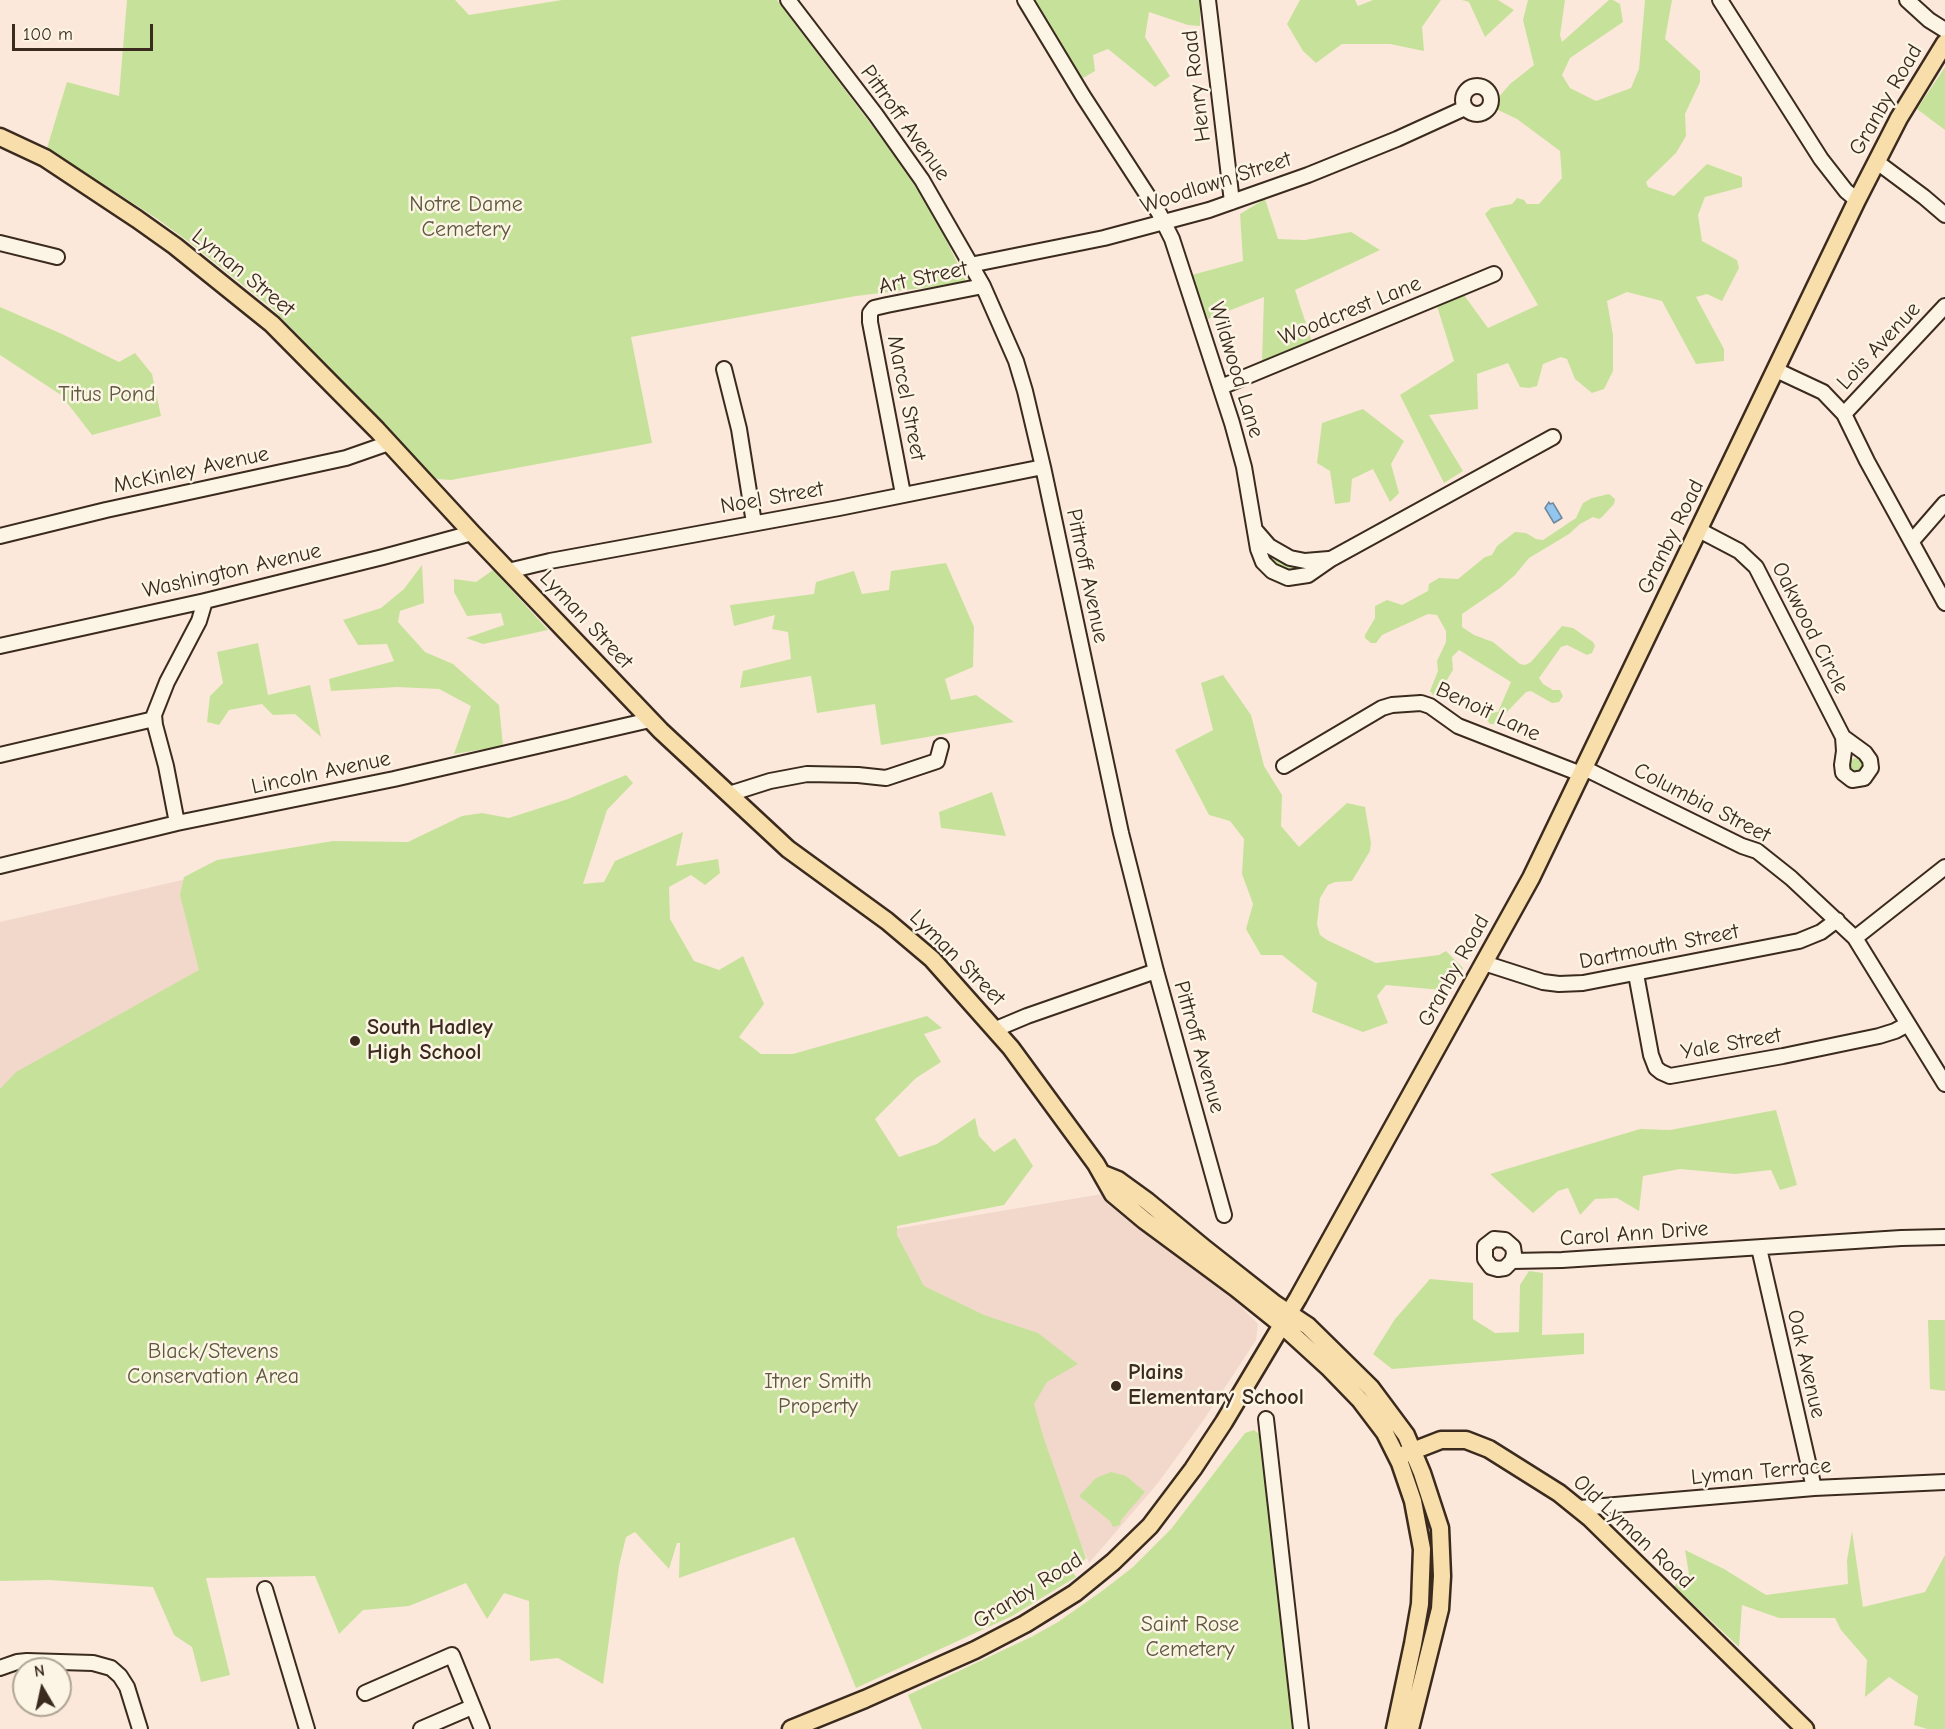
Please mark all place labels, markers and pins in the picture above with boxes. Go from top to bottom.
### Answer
place label: South Hadley High School [367,1015,493,1066]
marker: South Hadley High School [348,1034,362,1048]
place label: Plains Elementary School [1128,1360,1304,1412]
marker: Plains Elementary School [1109,1379,1123,1393]

